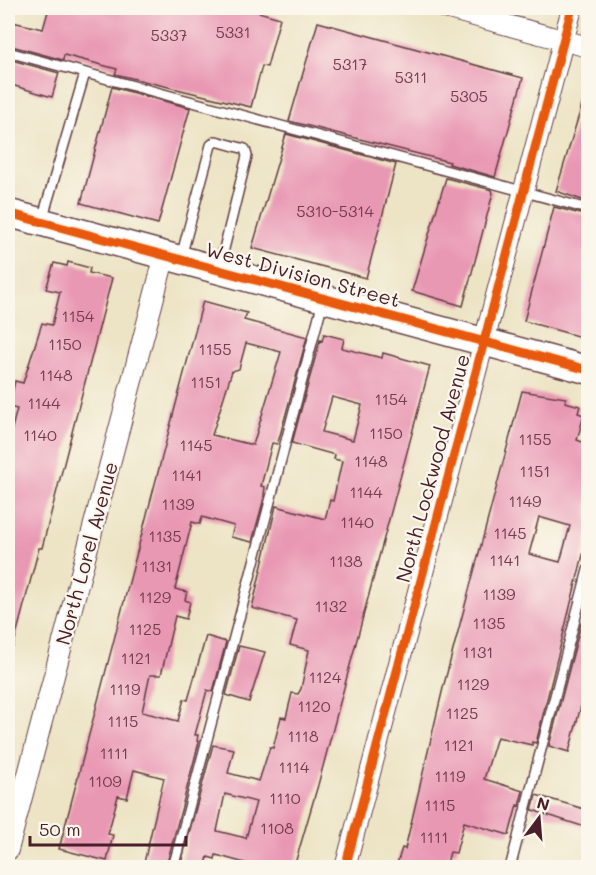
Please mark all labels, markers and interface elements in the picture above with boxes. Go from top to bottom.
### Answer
house number: 5331 [215,21,251,42]
house number: 5337 [151,24,188,45]
house number: 5317 [333,53,367,74]
house number: 5311 [394,66,428,87]
house number: 5305 [450,85,488,106]
house number: 5310-5314 [296,200,374,221]
street label: West Division Street [203,236,403,312]
house number: 1154 [61,305,95,326]
house number: 1150 [48,333,82,354]
house number: 1155 [199,338,231,359]
street label: North Lockwood Avenue [389,351,475,585]
house number: 1148 [39,364,73,385]
house number: 1151 [191,371,221,392]
house number: 1154 [374,388,408,409]
house number: 1144 [27,392,61,413]
house number: 1150 [369,422,403,443]
house number: 1140 [23,424,57,445]
house number: 1155 [519,428,551,449]
house number: 1145 [179,434,213,455]
house number: 1148 [354,450,388,471]
street label: North Lorel Avenue [49,459,123,647]
house number: 1151 [520,460,550,481]
house number: 1141 [172,464,202,485]
house number: 1144 [349,481,383,502]
house number: 1149 [508,490,542,511]
house number: 1139 [161,493,195,514]
house number: 1140 [340,511,374,532]
house number: 1145 [493,522,527,543]
house number: 1135 [148,525,182,546]
house number: 1141 [490,549,520,570]
house number: 1138 [329,550,363,571]
house number: 1131 [142,555,172,576]
house number: 1139 [482,583,516,604]
house number: 1129 [139,586,171,607]
house number: 1132 [315,595,347,616]
house number: 1135 [472,612,506,633]
house number: 1125 [129,618,161,639]
house number: 1131 [463,641,493,662]
house number: 1121 [121,647,151,668]
house number: 1124 [309,666,342,687]
house number: 1129 [457,673,489,694]
house number: 1119 [110,678,140,699]
house number: 1120 [297,695,331,716]
house number: 1125 [446,702,478,723]
house number: 1115 [108,710,138,731]
house number: 1118 [287,725,319,746]
house number: 1121 [444,734,474,755]
house number: 1111 [100,742,128,763]
house number: 1114 [279,756,310,777]
house number: 1119 [435,765,465,786]
house number: 1109 [88,770,122,791]
house number: 1110 [269,787,301,808]
north arrow [509,788,569,848]
text: N [535,791,552,815]
house number: 1115 [425,794,455,815]
scale bar [30,809,186,847]
text: 50 m [39,817,81,841]
house number: 1108 [260,817,294,838]
house number: 1111 [420,826,448,847]

